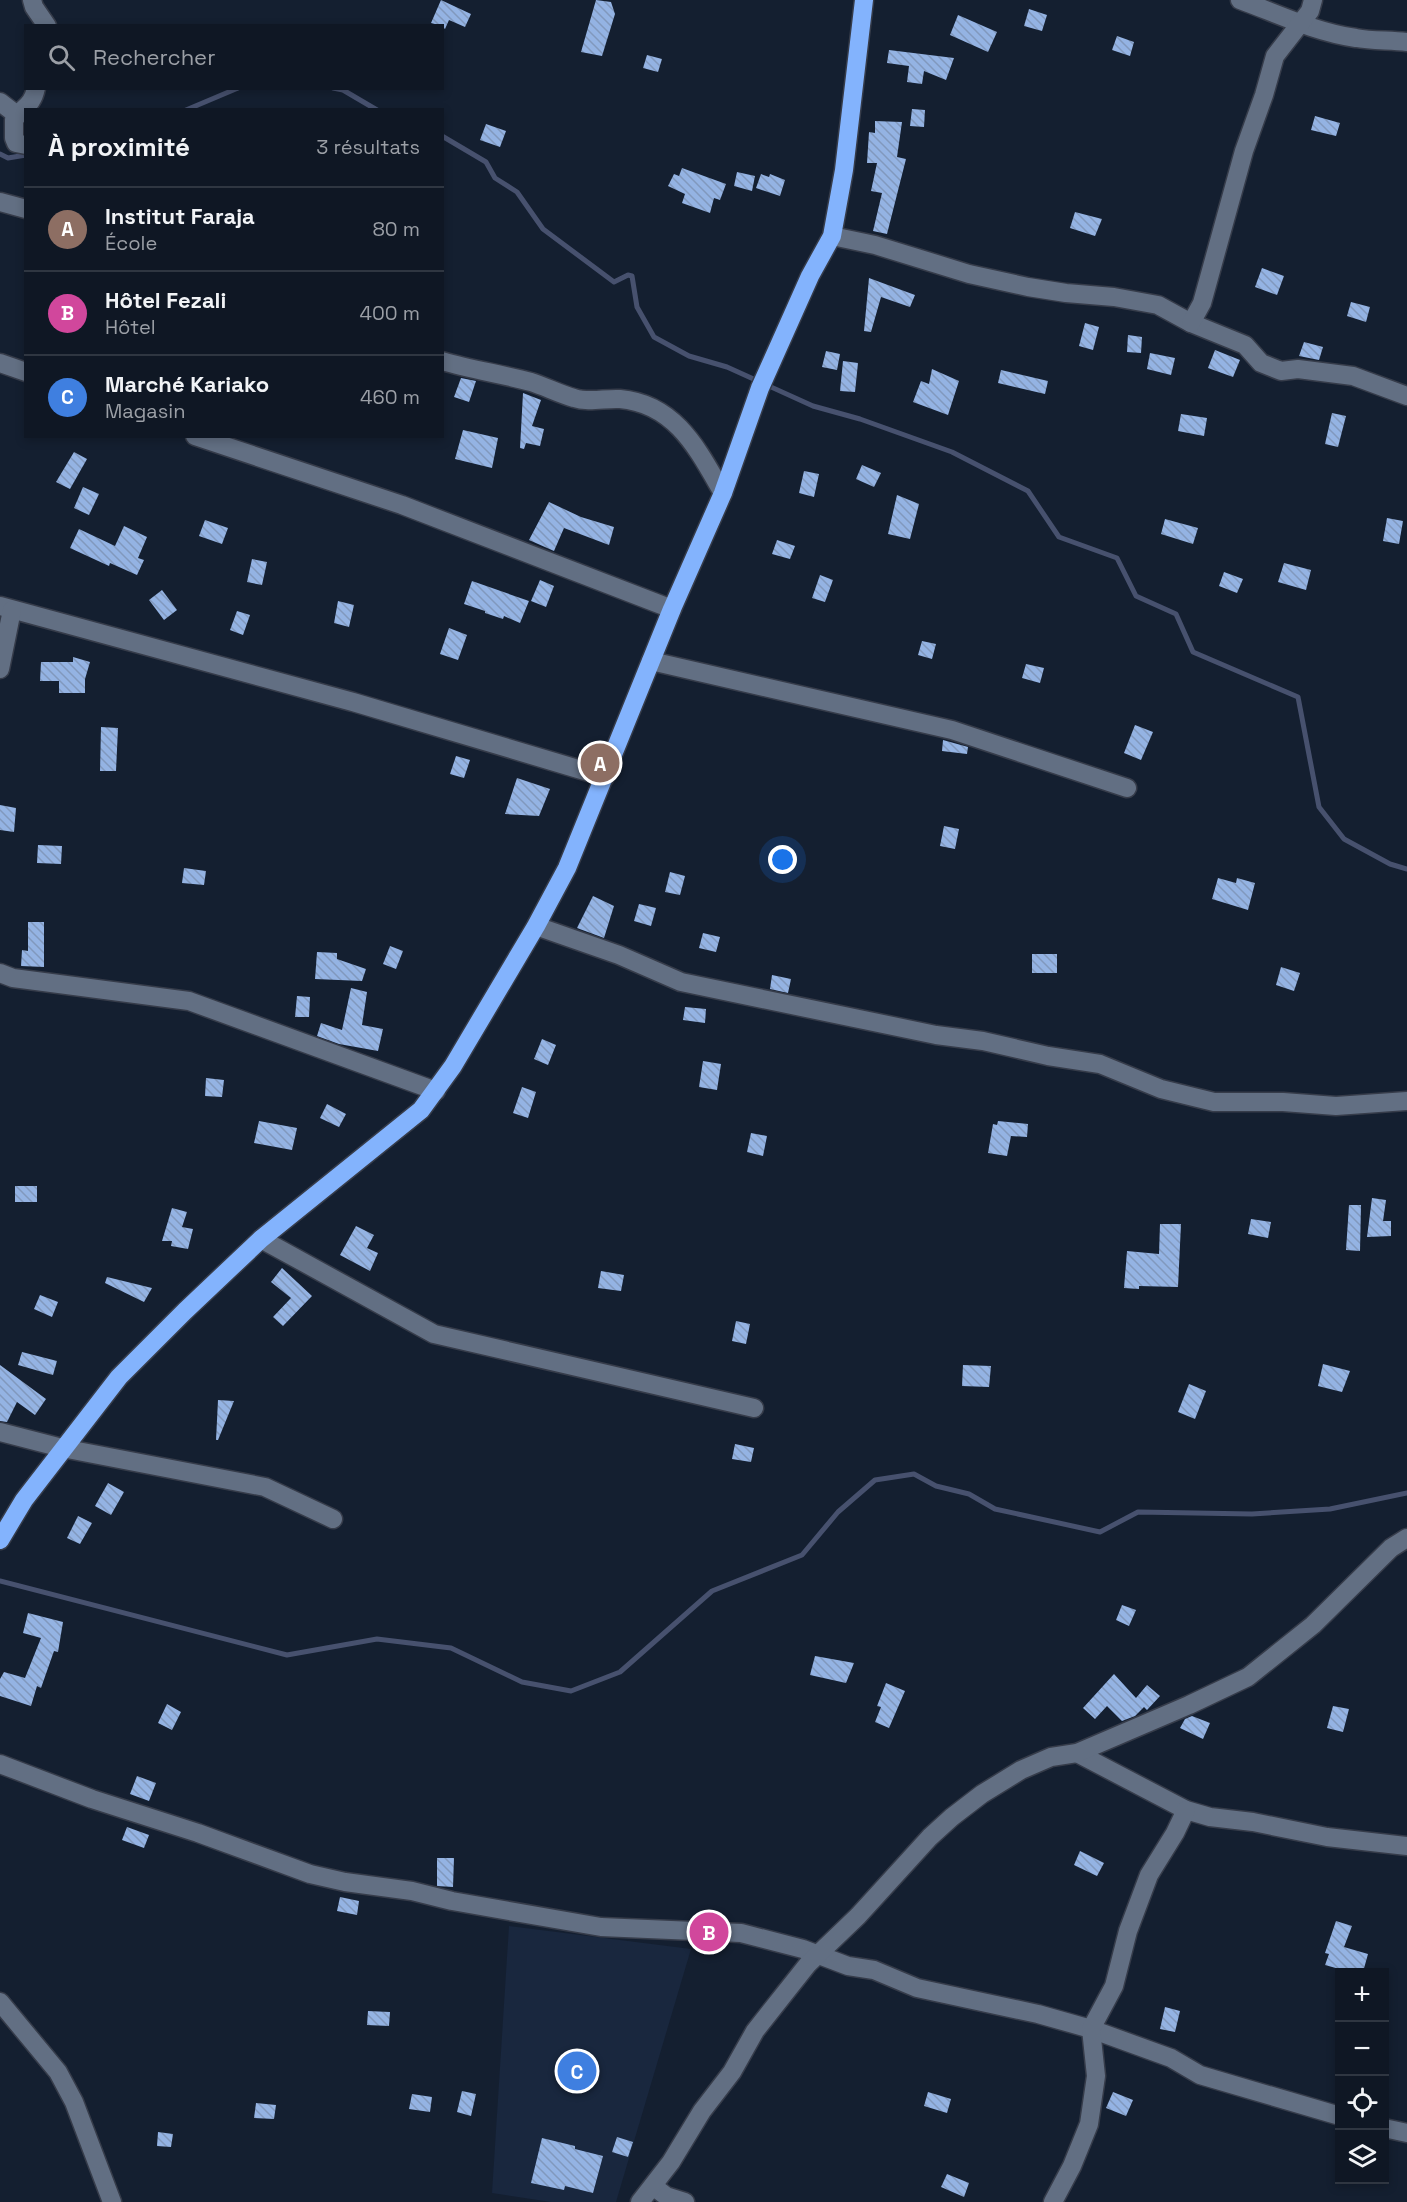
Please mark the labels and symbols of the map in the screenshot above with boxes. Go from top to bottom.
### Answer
pin: A [580,740,620,786]
your location [768,845,797,874]
pin: B [690,1910,728,1954]
pin: C [558,2048,596,2094]

